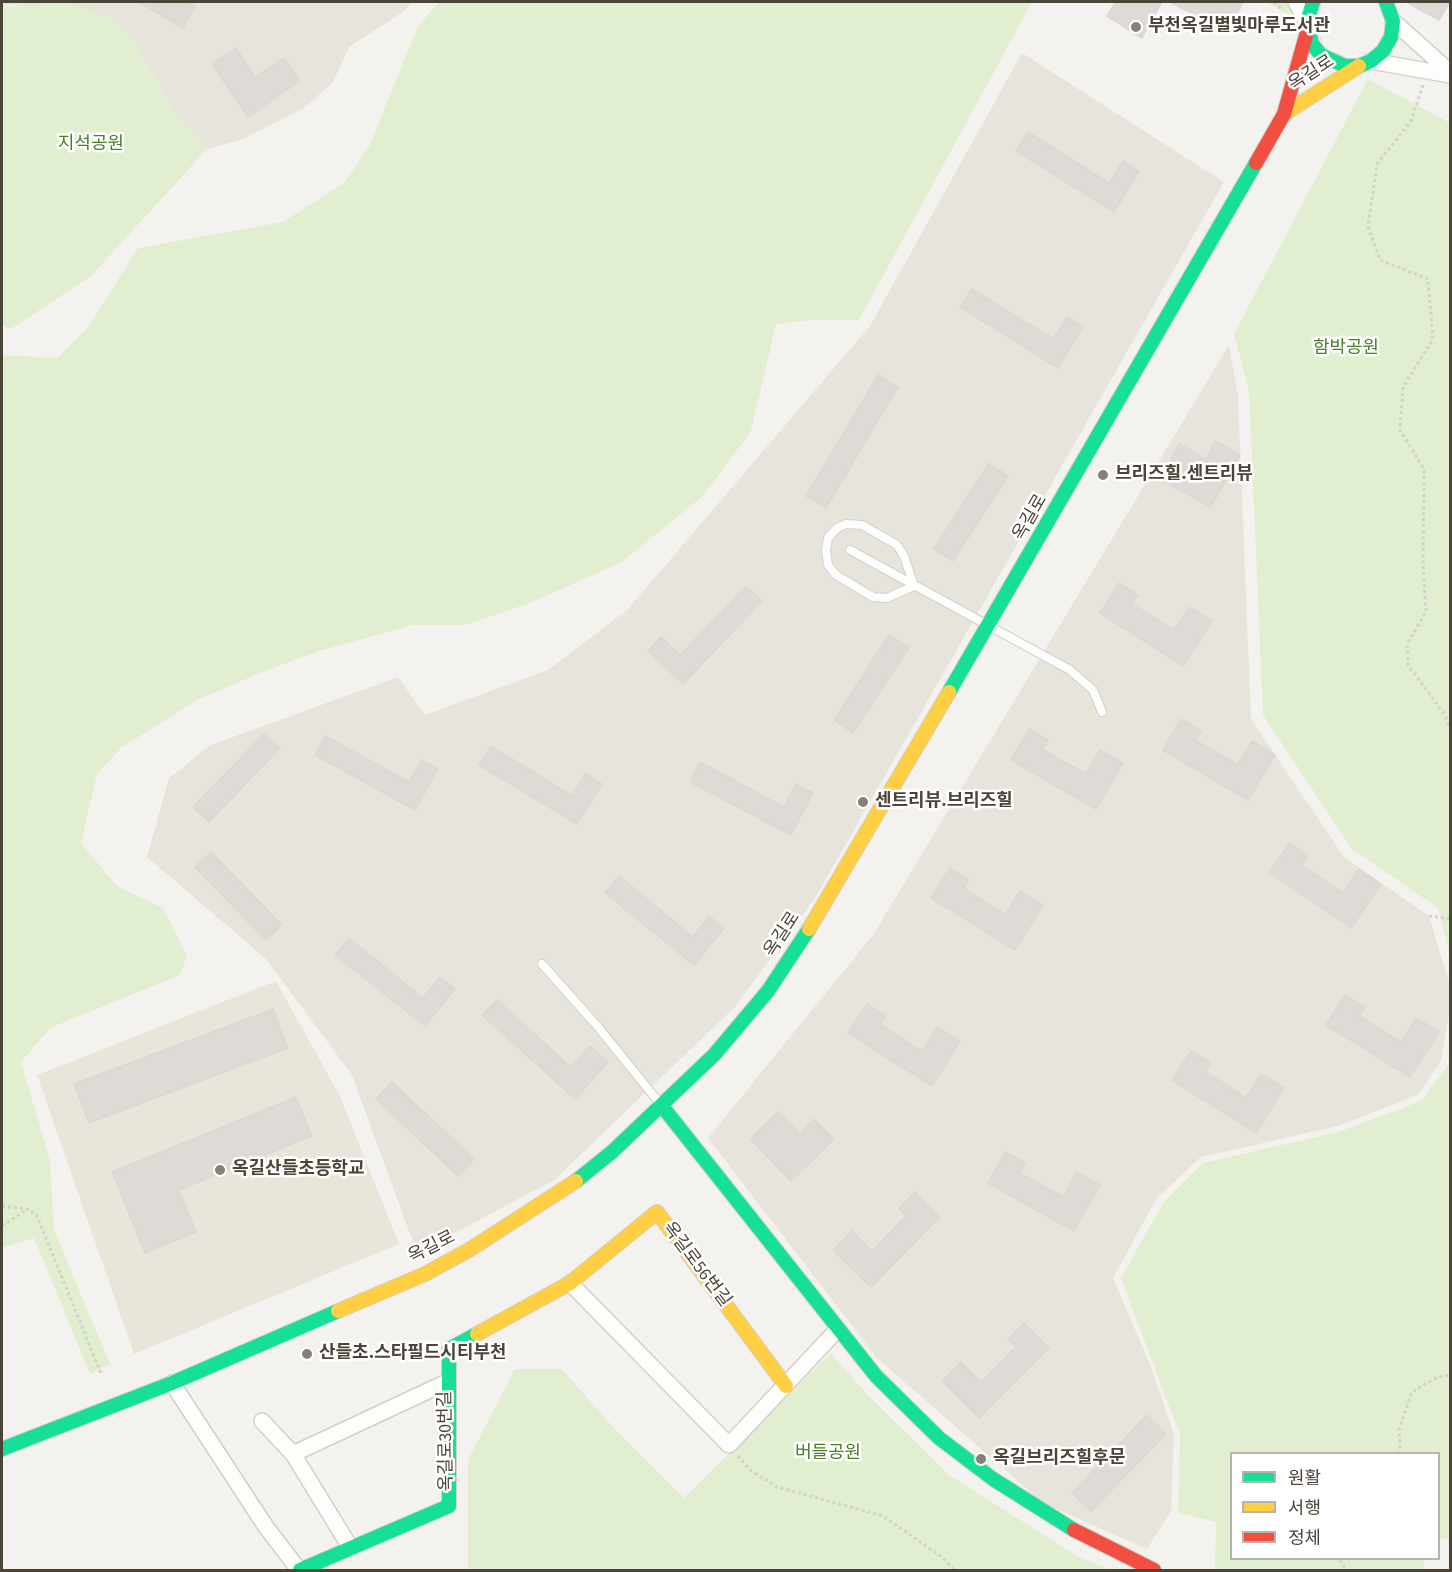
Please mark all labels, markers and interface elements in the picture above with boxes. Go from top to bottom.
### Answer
place label: 부천옥길별빛마루도서관 [1148,16,1330,38]
marker: 부천옥길별빛마루도서관 [1129,20,1143,34]
street label: 옥길로 [1285,51,1339,97]
park label: 지석공원 [58,134,124,156]
park label: 함박공원 [1313,338,1379,360]
place label: 브리즈힐.센트리뷰 [1115,464,1253,486]
marker: 브리즈힐.센트리뷰 [1096,468,1110,482]
street label: 옥길로 [1009,491,1053,545]
place label: 센트리뷰.브리즈힐 [875,791,1013,813]
marker: 센트리뷰.브리즈힐 [856,795,870,809]
street label: 옥길로 [760,908,806,962]
place label: 옥길산들초등학교 [232,1159,364,1181]
marker: 옥길산들초등학교 [213,1163,227,1177]
street label: 옥길로56번길 [657,1218,735,1312]
street label: 옥길로 [405,1227,459,1269]
place label: 산들초.스타필드시티부천 [319,1343,507,1365]
marker: 산들초.스타필드시티부천 [300,1347,314,1361]
street label: 옥길로30번길 [435,1390,459,1492]
park label: 버들공원 [795,1443,861,1465]
place label: 옥길브리즈힐후문 [993,1448,1125,1470]
marker: 옥길브리즈힐후문 [974,1452,988,1466]
legend [1230,1452,1440,1560]
text: 원활 [1288,1466,1321,1491]
text: 서행 [1288,1496,1321,1521]
text: 정체 [1288,1526,1321,1551]

